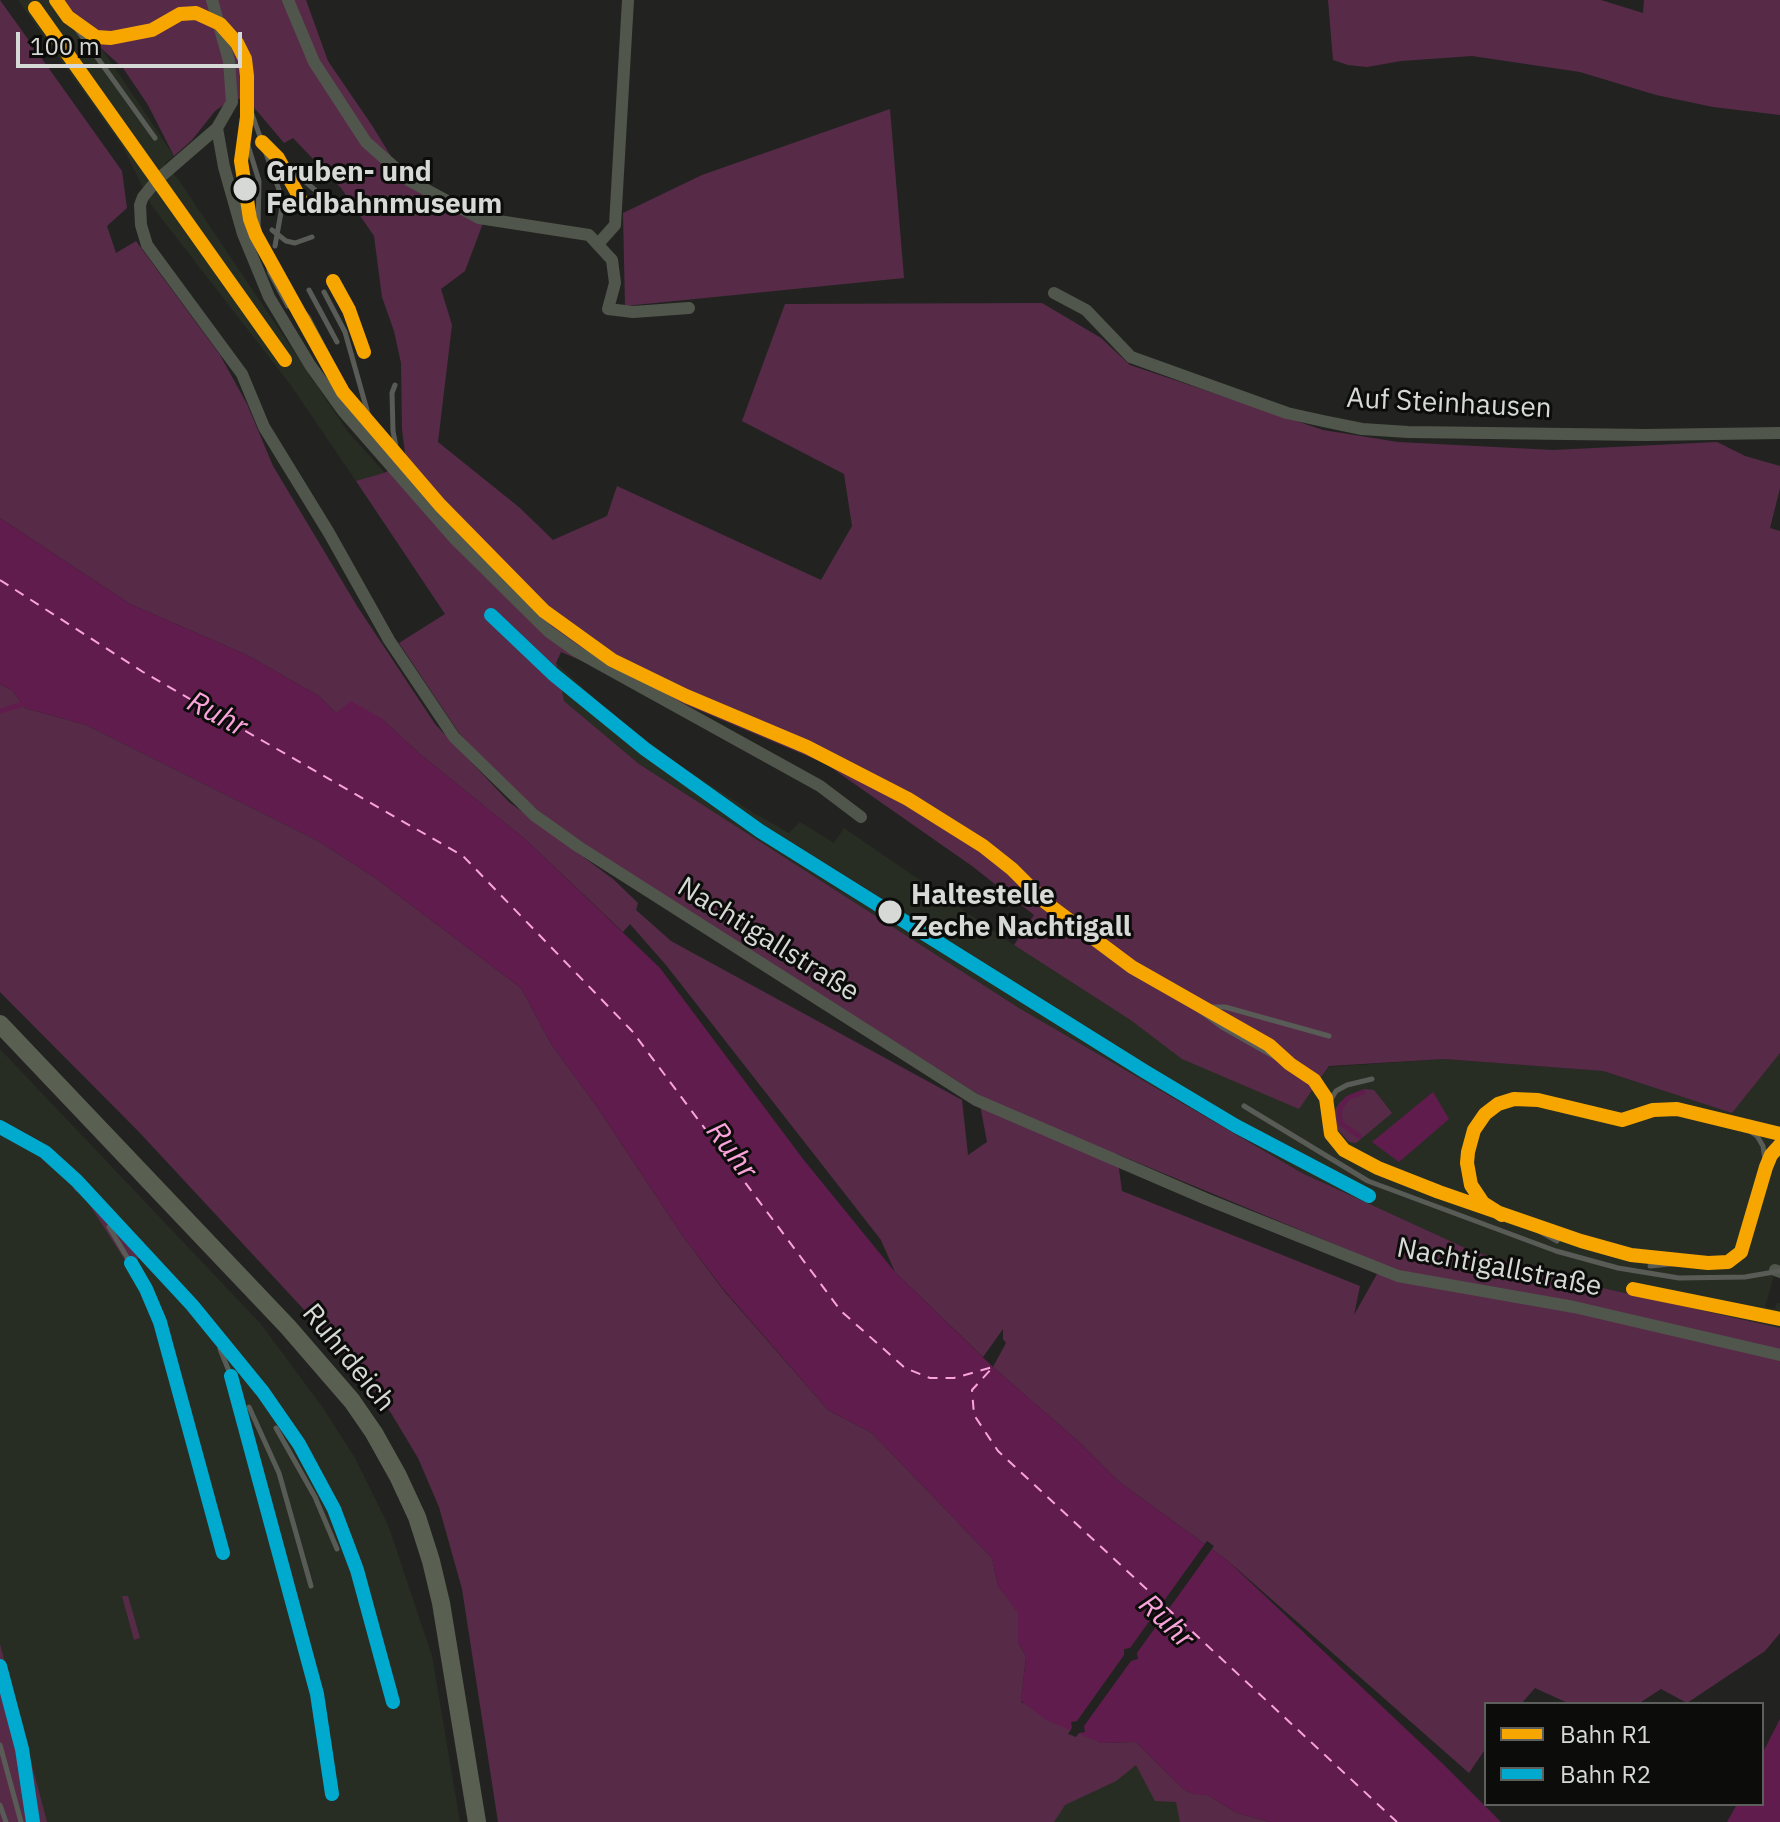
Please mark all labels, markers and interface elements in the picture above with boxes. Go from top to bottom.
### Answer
scale bar [20,16,246,66]
text: 100 m [30,30,100,62]
place label: Gruben- und Feldbahnmuseum [266,156,502,222]
marker: Gruben- und Feldbahnmuseum [231,175,259,203]
street label: Auf Steinhausen [1346,382,1552,426]
water label: Ruhr [181,684,253,746]
street label: Nachtigallstraße [671,871,865,1009]
place label: Haltestelle Zeche Nachtigall [911,879,1131,945]
marker: Haltestelle Zeche Nachtigall [876,898,904,926]
water label: Ruhr [698,1115,764,1187]
street label: Nachtigallstraße [1394,1232,1604,1304]
street label: Ruhrdeich [295,1298,401,1418]
water label: Ruhr [1131,1587,1201,1657]
legend [1484,1702,1764,1806]
text: Bahn R1 [1560,1718,1651,1750]
text: Bahn R2 [1560,1758,1651,1790]

